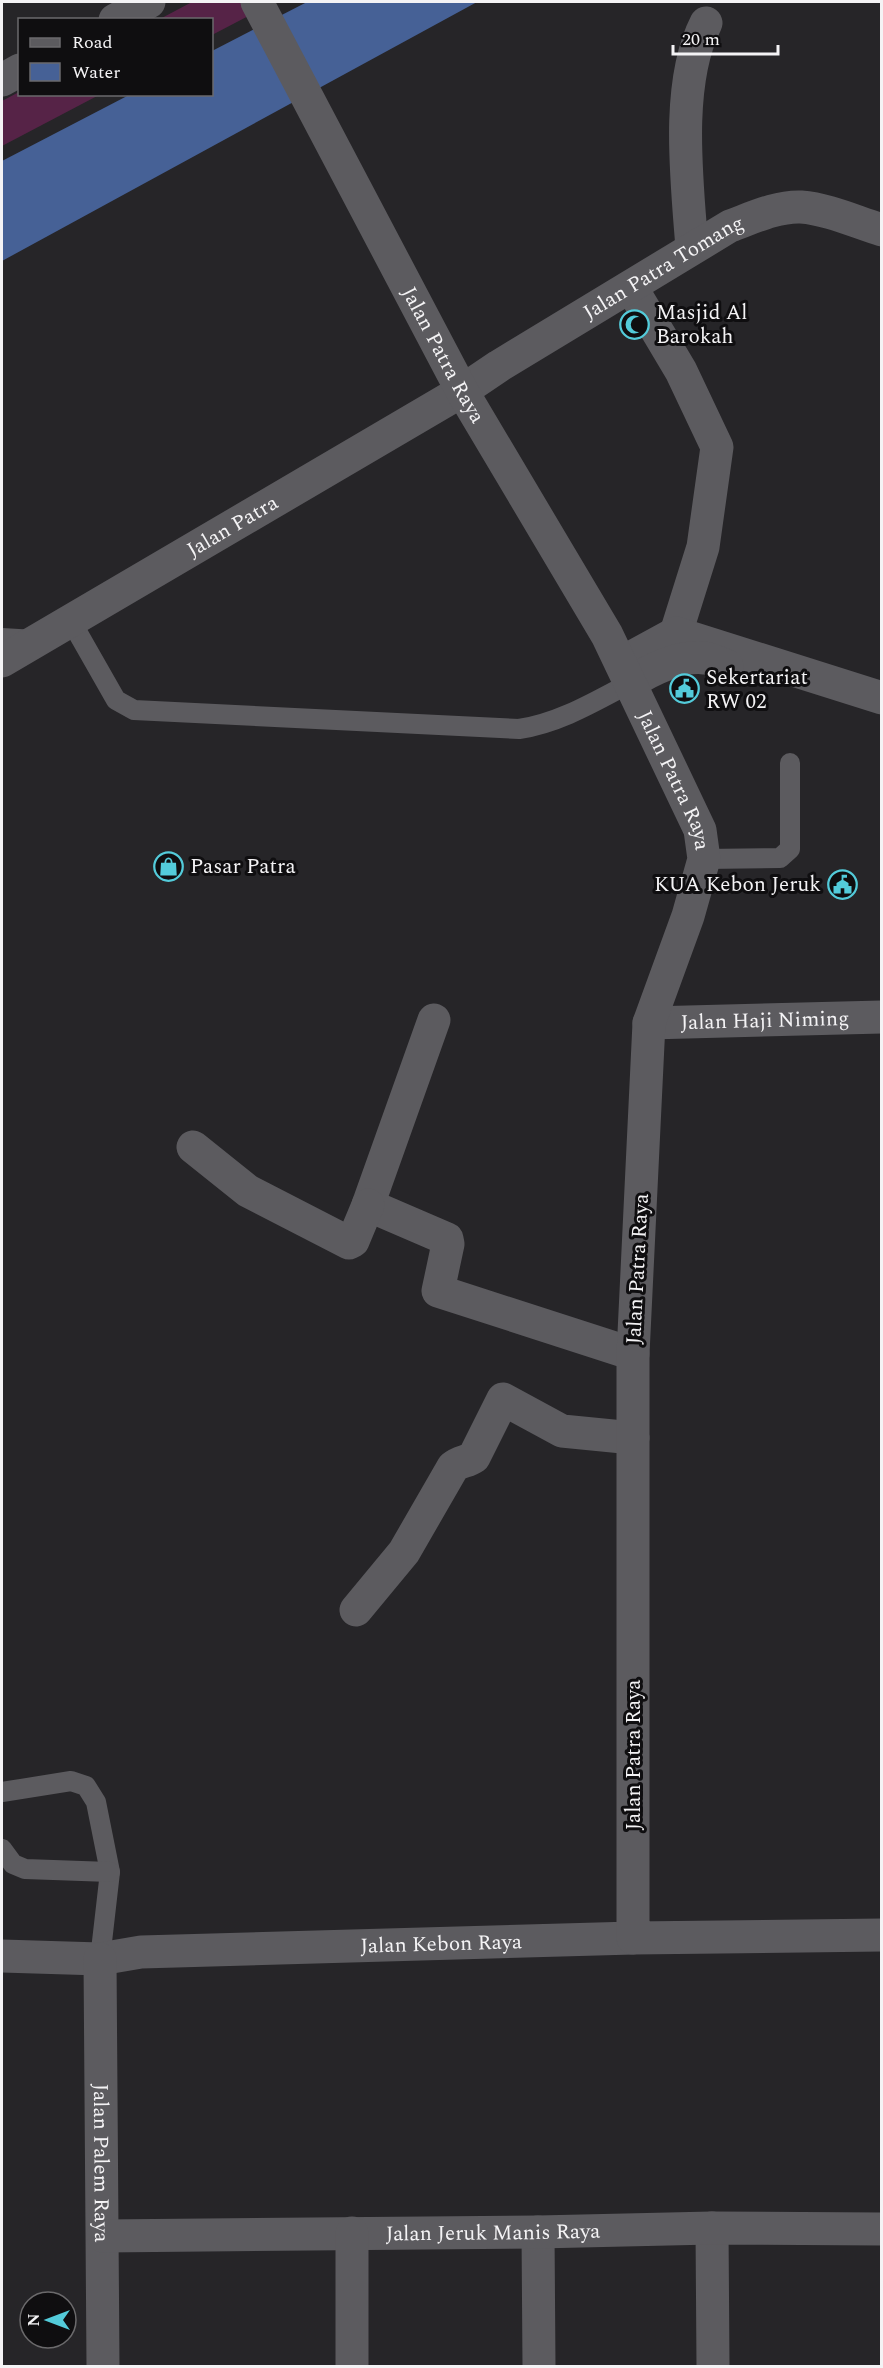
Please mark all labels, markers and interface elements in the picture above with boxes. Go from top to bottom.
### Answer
legend [18,18,213,96]
scale bar [673,18,778,56]
text: 20 m [682,26,720,53]
text: Road [72,29,113,56]
text: Water [72,59,120,86]
street label: Jalan Patra Tomang [577,207,748,328]
street label: Jalan Patra Raya [393,281,493,430]
place label: Masjid Al Barokah [656,297,747,353]
mosque icon: Masjid Al Barokah [619,308,651,340]
street label: Jalan Patra [181,487,285,566]
place label: Sekertariat RW 02 [706,662,808,718]
public building icon: Sekertariat RW 02 [669,673,701,705]
street label: Jalan Patra Raya [628,705,718,853]
shop icon: Pasar Patra [153,850,185,882]
place label: Pasar Patra [190,851,297,883]
public building icon: KUA Kebon Jeruk [826,868,858,900]
place label: KUA Kebon Jeruk [654,869,821,901]
street label: Jalan Haji Niming [680,1003,850,1039]
street label: Jalan Patra Raya [618,1192,658,1345]
street label: Jalan Patra Raya [618,1679,650,1831]
street label: Jalan Kebon Raya [360,1926,523,1963]
street label: Jalan Palem Raya [84,2083,117,2243]
street label: Jalan Jeruk Manis Raya [385,2216,601,2250]
north arrow [18,2290,78,2350]
text: N [22,2313,46,2327]

